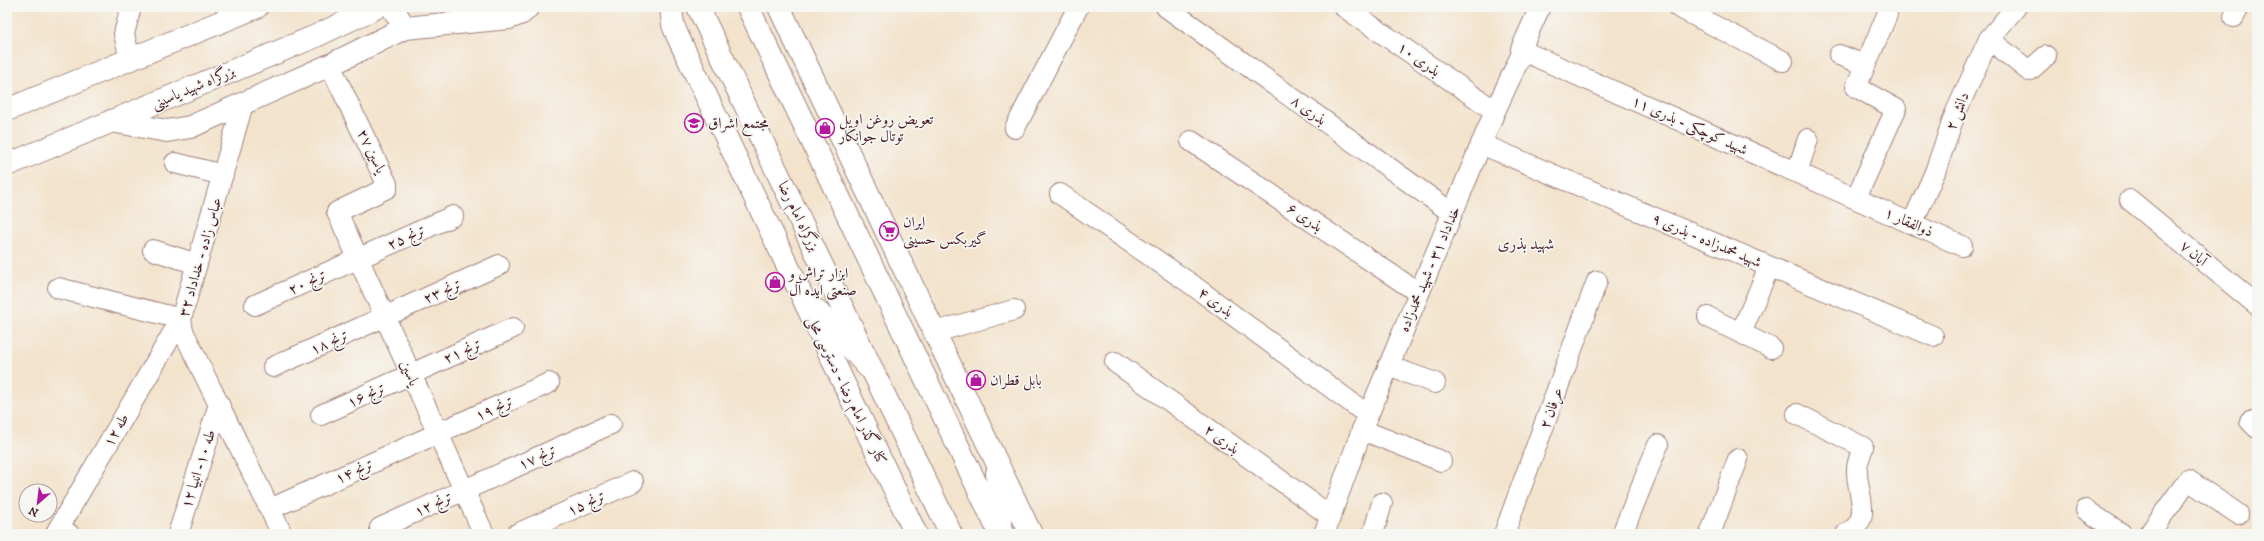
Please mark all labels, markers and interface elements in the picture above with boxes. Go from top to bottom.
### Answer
street label: بذری ۱۰ [1394,38,1444,81]
street label: بزرگراه شهید یاسینی [148,60,238,114]
street label: دانش ۲ [1941,89,1974,133]
street label: بذری ۸ [1287,91,1330,130]
street label: شهید کوچکی - بذری ۱۱ [1628,91,1751,160]
place label: تعویض روغن اویل توتال جوانکار [837,110,933,146]
school or university icon: مجتمع اشراق [683,112,705,134]
place label: مجتمع اشراق [708,114,769,137]
shop icon: تعویض روغن اویل توتال جوانکار [814,117,836,139]
street label: یاسین ۲۷ [353,126,391,178]
street label: بزرگراه امام رضا [771,178,825,256]
street label: عباس زاده - خداداد ۳۲ [174,195,227,319]
street label: بذری ۶ [1283,199,1326,236]
street label: خداداد ۳۱ - شهید محمدزاده [1394,203,1465,335]
street label: ذوالفقار ۱ [1881,203,1936,242]
street label: شهید محمدزاده - بذری ۹ [1649,209,1764,272]
place label: ایران گیربکس حسینی [903,213,986,250]
supermarket icon: ایران گیربکس حسینی [878,220,900,242]
street label: ترنج ۲۵ [384,221,430,258]
district label: شهید بذری [1498,234,1554,254]
street label: آبان ۷ [2176,236,2213,271]
place label: ابزار تراش و صنعتی ایده آل [787,264,857,301]
street label: ترنج ۲۰ [285,266,331,303]
shop icon: ابزار تراش و صنعتی ایده آل [764,271,786,293]
street label: ترنج ۲۳ [420,275,466,312]
street label: بذری ۴ [1194,283,1237,322]
street label: کنار گذر امام رضا - دسترسی محلی [800,312,893,469]
street label: ترنج ۱۸ [307,326,353,363]
street label: ترنج ۲۱ [440,335,486,372]
street label: یاسین [396,357,424,390]
shop icon: بابل قطران [965,369,987,391]
place label: بابل قطران [990,371,1042,391]
street label: ترنج ۱۶ [344,379,390,416]
street label: عرفان ۲ [1535,385,1569,432]
street label: ترنج ۱۹ [472,392,518,429]
street label: طه ۱۲ [99,410,133,450]
street label: بذری ۲ [1200,420,1243,459]
street label: طه ۱۰- انبیا ۱۲ [177,427,220,511]
street label: ترنج ۱۷ [515,441,561,478]
street label: ترنج ۱۴ [332,455,378,492]
north arrow [18,483,58,523]
street label: ترنج ۱۵ [564,487,610,524]
street label: ترنج ۱۲ [411,488,457,525]
text: N [27,503,41,519]

